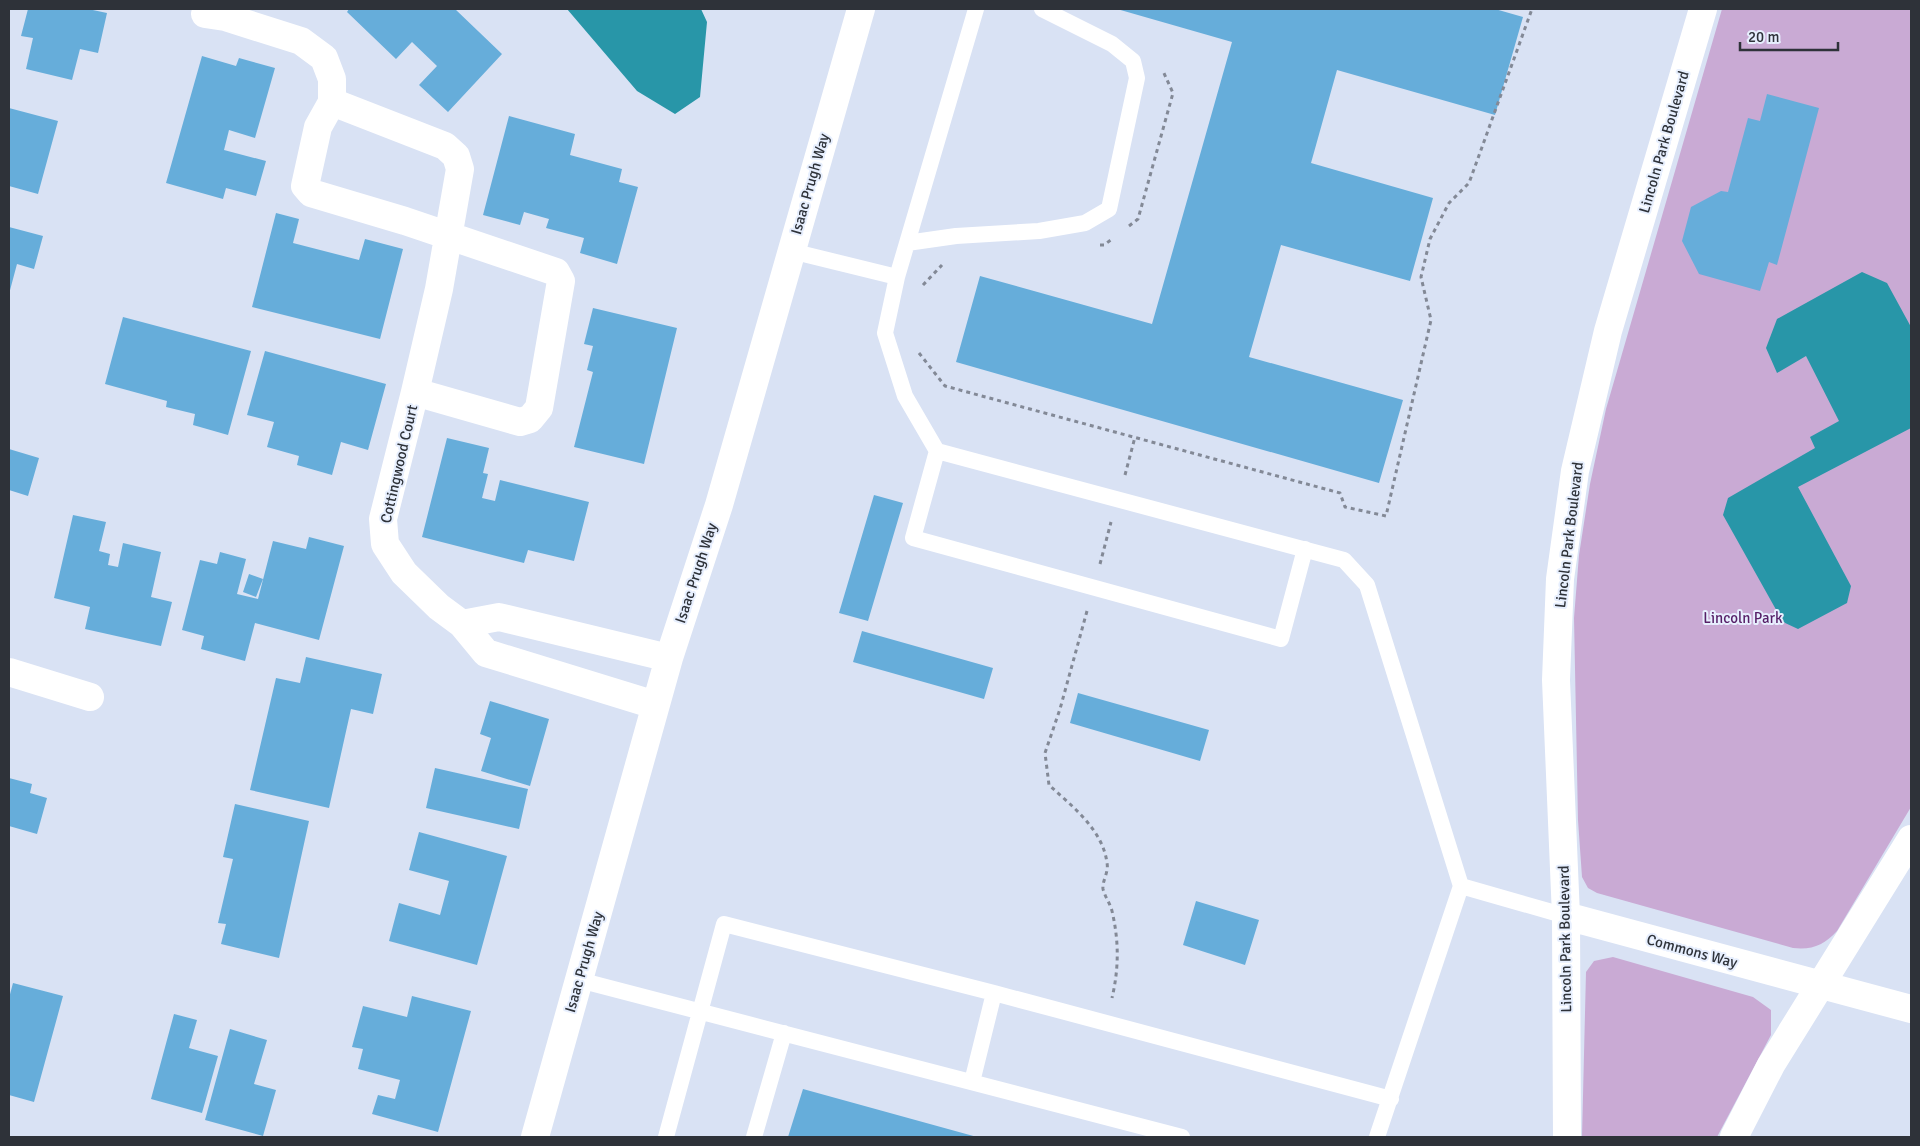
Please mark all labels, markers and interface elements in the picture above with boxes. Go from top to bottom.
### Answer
scale bar [1740,20,1838,52]
text: 20 m [1748,28,1779,46]
street label: Lincoln Park Boulevard [1635,69,1693,215]
street label: Isaac Prugh Way [787,131,833,237]
street label: Cottingwood Court [377,403,421,525]
street label: Lincoln Park Boulevard [1551,461,1587,609]
street label: Isaac Prugh Way [671,521,721,625]
park label: Lincoln Park [1703,609,1783,627]
street label: Lincoln Park Boulevard [1555,865,1575,1013]
street label: Isaac Prugh Way [561,909,607,1015]
street label: Commons Way [1645,930,1739,972]

